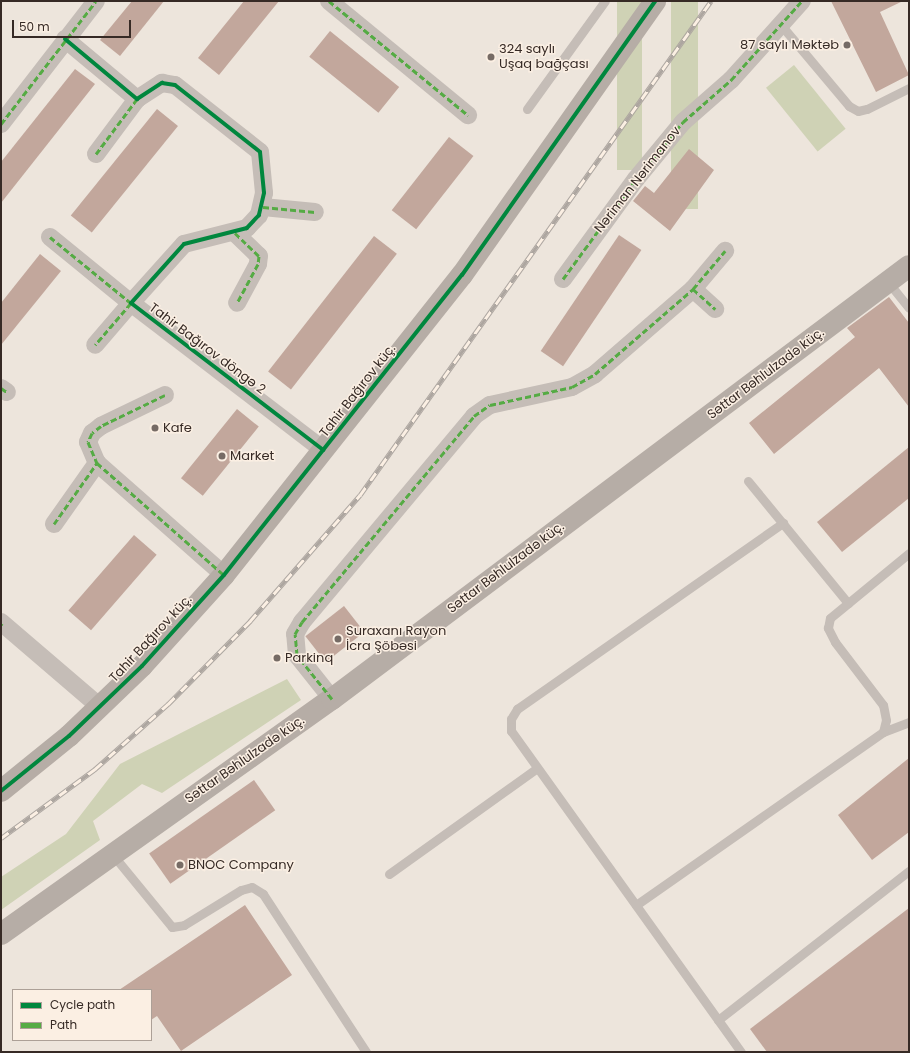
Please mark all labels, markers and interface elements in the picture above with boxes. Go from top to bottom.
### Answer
scale bar [14,12,133,38]
text: 50 m [19,18,50,35]
place label: 87 saylı Məktəb [740,37,839,53]
marker: 87 saylı Məktəb [842,40,852,50]
place label: 324 saylı Uşaq bağçası [499,42,589,73]
marker: 324 saylı Uşaq bağçası [486,52,496,62]
street label: Nəriman Nərimanov [592,124,684,236]
street label: Tahir Bağırov döngə 2 [146,300,268,398]
street label: Səttar Bəhlulzadə küç. [705,325,827,423]
street label: Tahir Bağırov küç. [317,341,399,441]
place label: Kafe [163,420,192,436]
marker: Kafe [150,423,160,433]
place label: Market [230,448,274,464]
marker: Market [217,451,227,461]
street label: Səttar Bəhlulzadə küç. [445,519,567,617]
street label: Tahir Bağırov küç. [106,592,196,686]
place label: Suraxanı Rayon İcra Şöbəsi [346,624,446,655]
marker: Suraxanı Rayon İcra Şöbəsi [333,634,343,644]
place label: Parkinq [285,650,333,666]
marker: Parkinq [272,653,282,663]
street label: Səttar Bəhlulzadə küç. [182,713,308,807]
place label: BNOC Company [188,857,294,873]
marker: BNOC Company [175,860,185,870]
legend [12,989,152,1041]
text: Cycle path [50,996,115,1013]
text: Path [50,1016,77,1033]

